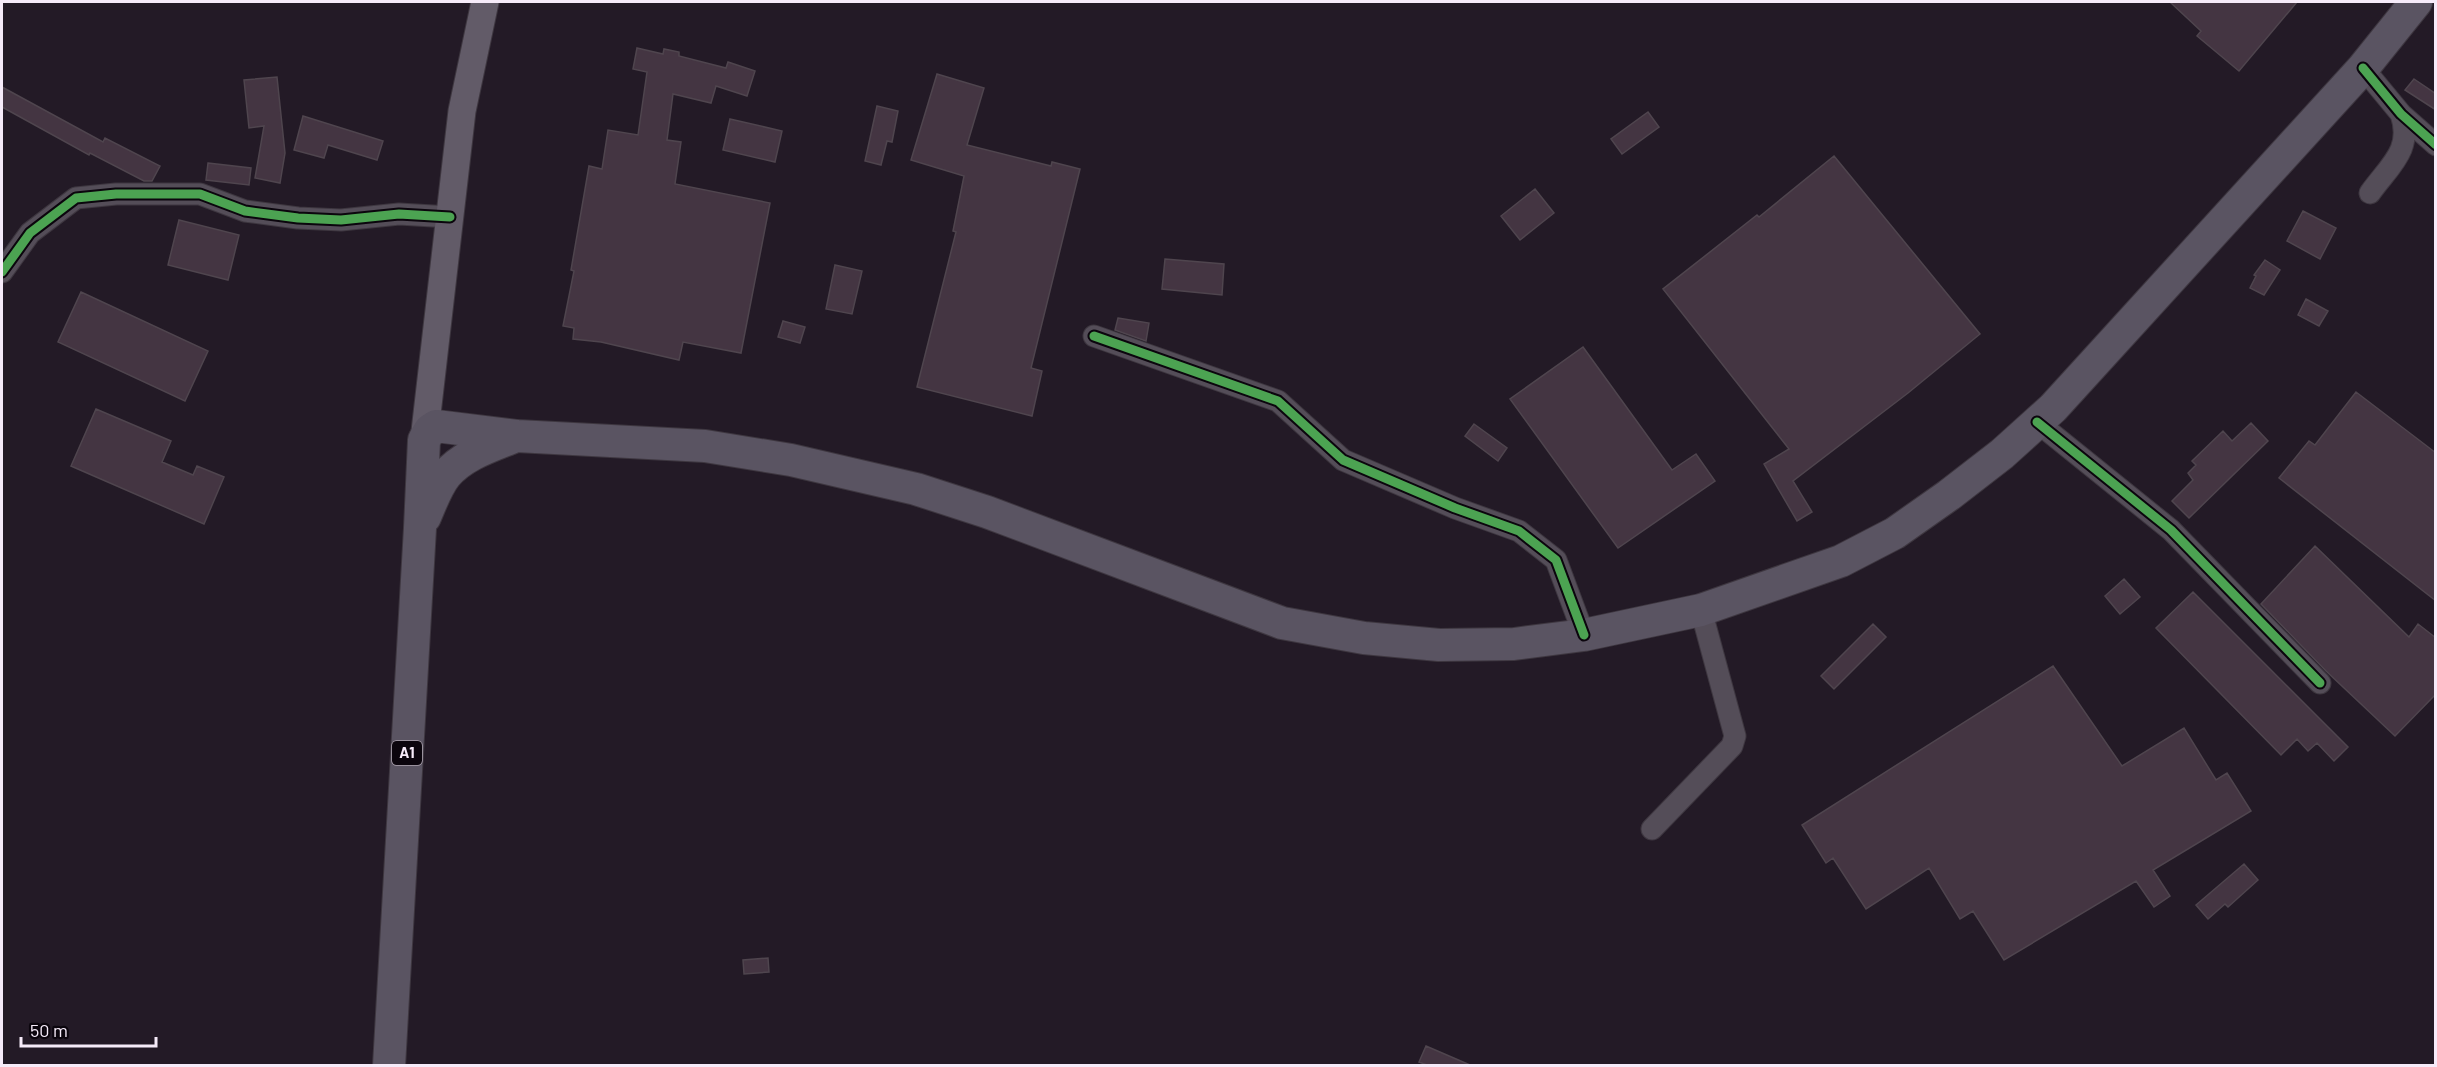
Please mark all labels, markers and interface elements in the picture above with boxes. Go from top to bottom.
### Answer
road number: A1 [392,741,422,765]
scale bar [21,1010,156,1048]
text: 50 m [30,1019,68,1041]

